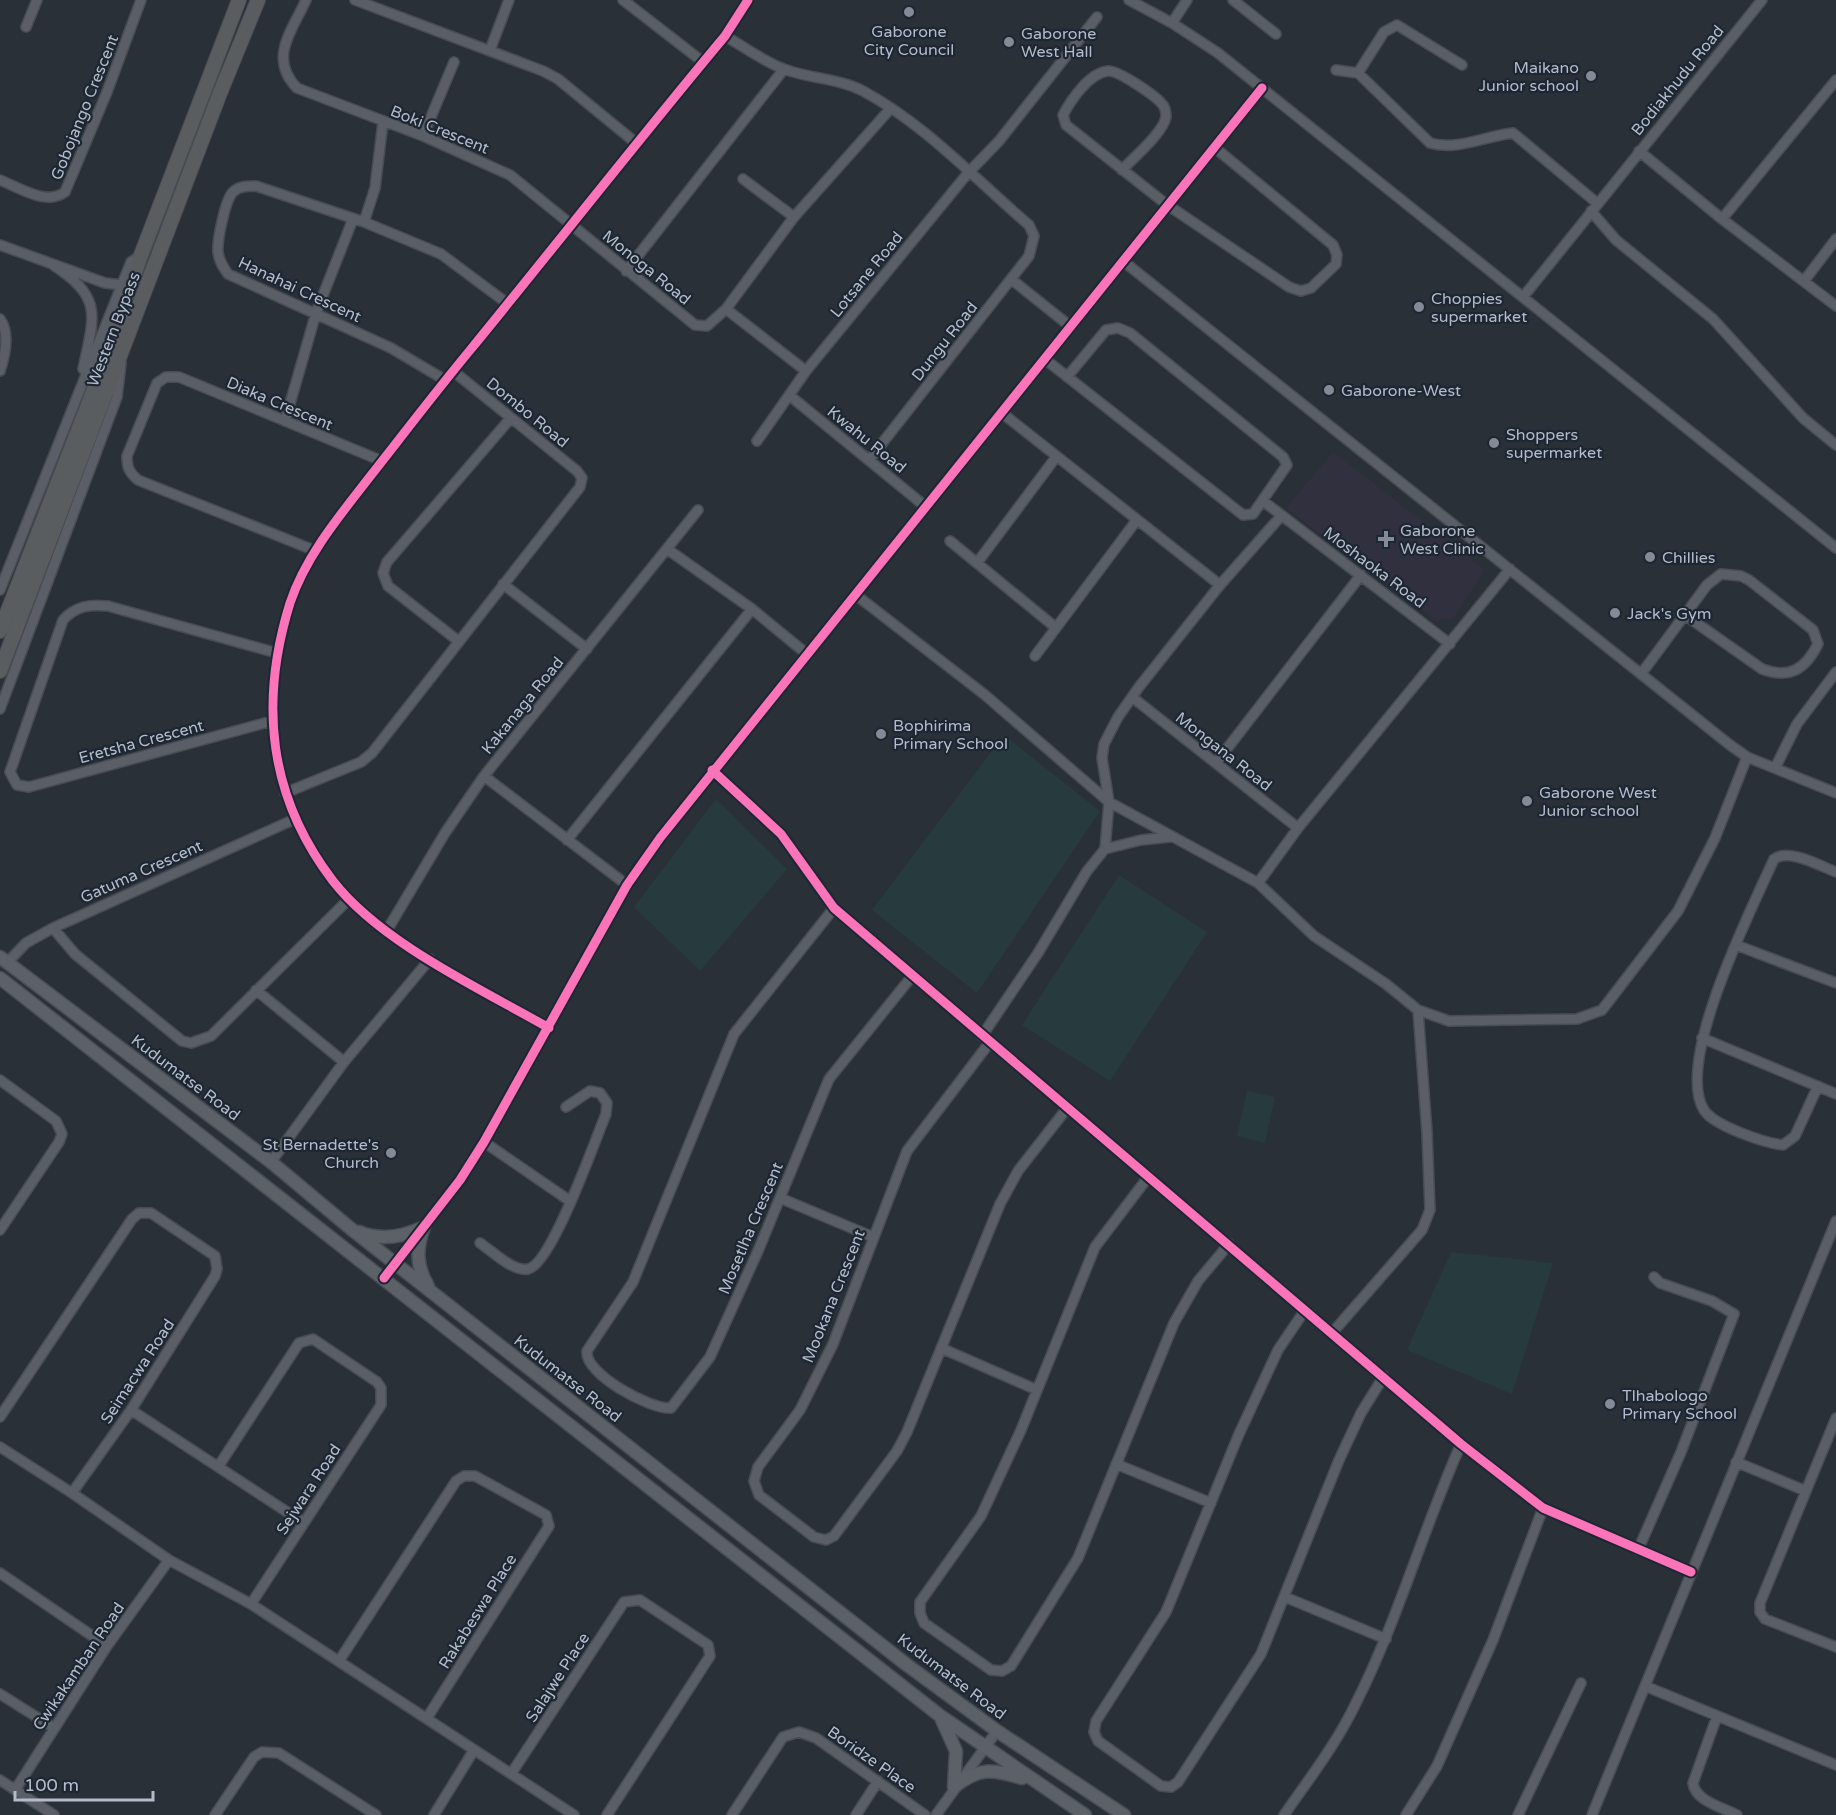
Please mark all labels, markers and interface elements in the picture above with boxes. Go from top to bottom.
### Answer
marker: Gaborone City Council [902,5,916,19]
street label: Bodiakhudu Road [1627,21,1728,140]
place label: Gaborone City Council [864,22,954,60]
place label: Gaborone West Hall [1021,24,1096,62]
street label: Gobojango Crescent [47,32,123,183]
marker: Gaborone West Hall [1002,35,1016,49]
place label: Maikano Junior school [1479,58,1579,96]
marker: Maikano Junior school [1584,69,1598,83]
street label: Boki Crescent [387,101,492,159]
street label: Monoga Road [598,226,695,309]
street label: Lotsane Road [826,228,908,322]
street label: Hanahai Crescent [235,253,364,327]
street label: Western Bypass [83,269,145,389]
place label: Choppies supermarket [1431,289,1527,327]
street label: Dungu Road [907,298,982,385]
marker: Choppies supermarket [1412,300,1426,314]
street label: Diaka Crescent [224,373,336,435]
street label: Dombo Road [482,373,573,452]
place label: Gaborone-West [1341,381,1461,401]
marker: Gaborone-West [1322,383,1336,397]
street label: Kwahu Road [823,402,910,478]
place label: Shoppers supermarket [1506,425,1602,463]
marker: Shoppers supermarket [1487,436,1501,450]
place label: Gaborone West Clinic [1400,521,1484,559]
street label: Moshaoka Road [1319,523,1430,613]
marker: Gaborone West Clinic [1377,530,1395,548]
place label: Chillies [1662,548,1716,568]
marker: Chillies [1643,550,1657,564]
place label: Jack's Gym [1627,604,1711,624]
marker: Jack's Gym [1608,606,1622,620]
street label: Kakanaga Road [477,653,568,758]
street label: Mongana Road [1171,708,1276,796]
street label: Eretsha Crescent [77,716,206,768]
place label: Bophirima Primary School [893,716,1008,754]
marker: Bophirima Primary School [874,727,888,741]
place label: Gaborone West Junior school [1539,783,1657,821]
marker: Gaborone West Junior school [1520,794,1534,808]
street label: Gatuma Crescent [77,836,206,908]
street label: Kudumatse Road [127,1030,244,1125]
place label: St Bernadette's Church [263,1135,379,1173]
marker: St Bernadette's Church [384,1146,398,1160]
street label: Mosetlha Crescent [714,1159,788,1297]
street label: Mookana Crescent [798,1227,870,1366]
street label: Seimacwa Road [96,1315,179,1428]
street label: Kudumatse Road [510,1331,625,1427]
place label: Tlhabologo Primary School [1622,1386,1737,1424]
marker: Tlhabologo Primary School [1603,1397,1617,1411]
street label: Sejwara Road [272,1440,346,1539]
street label: Rakabeswa Place [435,1550,521,1673]
street label: Cwikakamban Road [29,1599,129,1734]
street label: Salajwe Place [521,1629,594,1726]
street label: Kudumatse Road [893,1629,1010,1724]
street label: Boridze Place [823,1722,919,1798]
scale bar [15,1764,153,1802]
text: 100 m [24,1774,79,1796]

